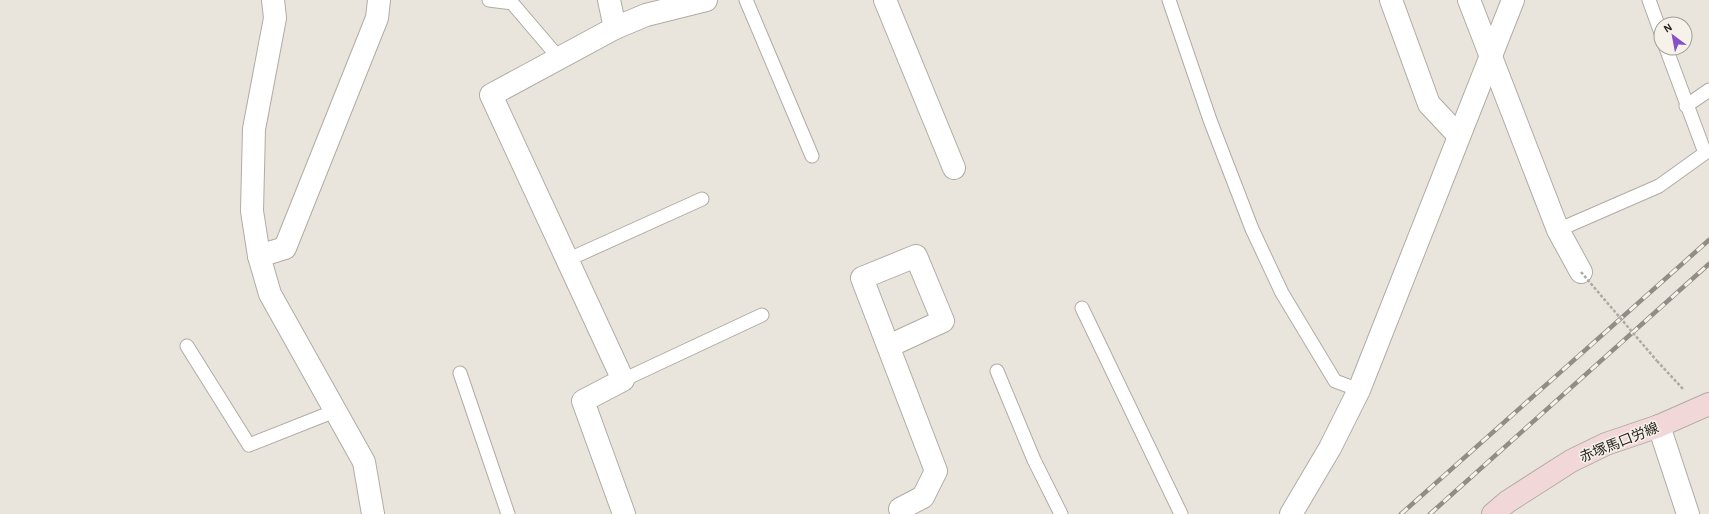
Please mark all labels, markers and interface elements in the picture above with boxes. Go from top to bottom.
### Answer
north arrow [1653,16,1693,56]
text: N [1662,21,1674,35]
street label: 赤塚馬口労線 [1577,420,1661,465]

